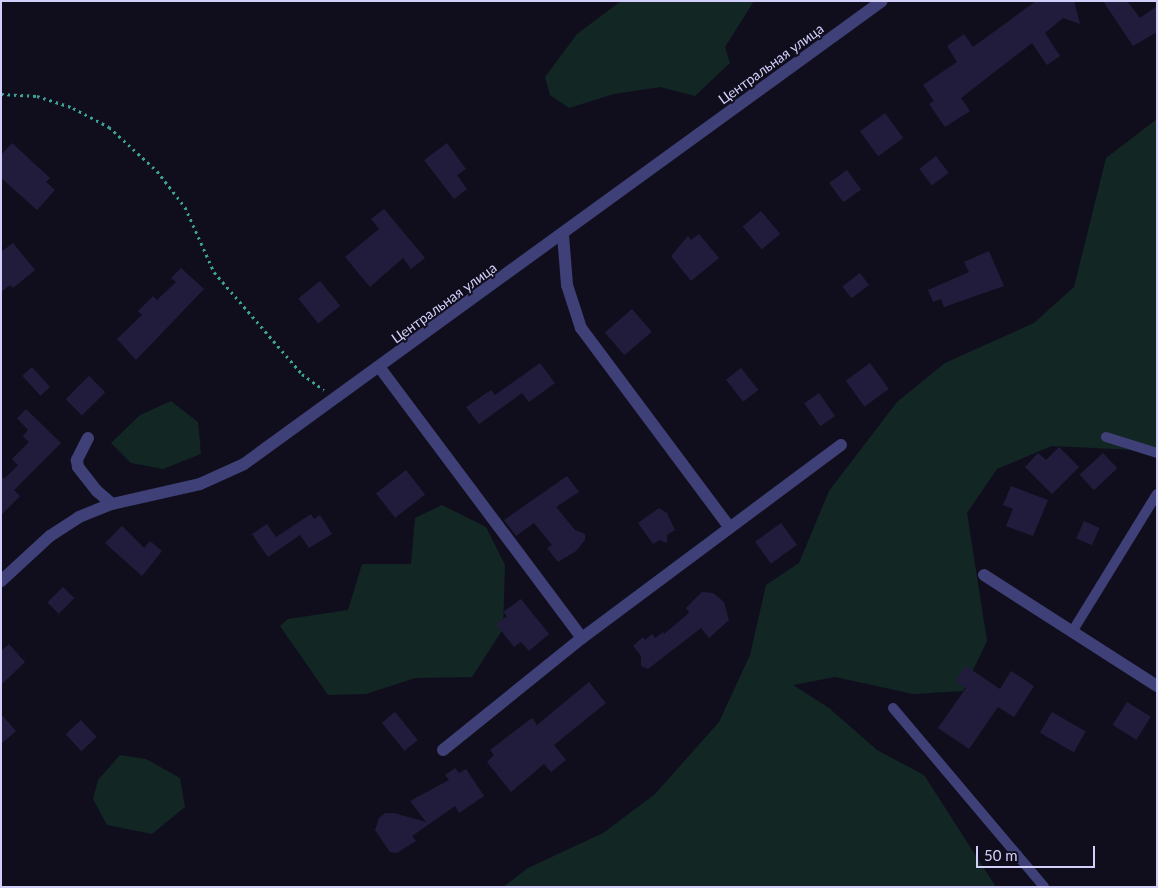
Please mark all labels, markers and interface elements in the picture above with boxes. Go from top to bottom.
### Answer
street label: Центральная улица [715,20,827,108]
street label: Центральная улица [388,259,500,347]
scale bar [978,836,1097,868]
text: 50 m [984,846,1018,864]

